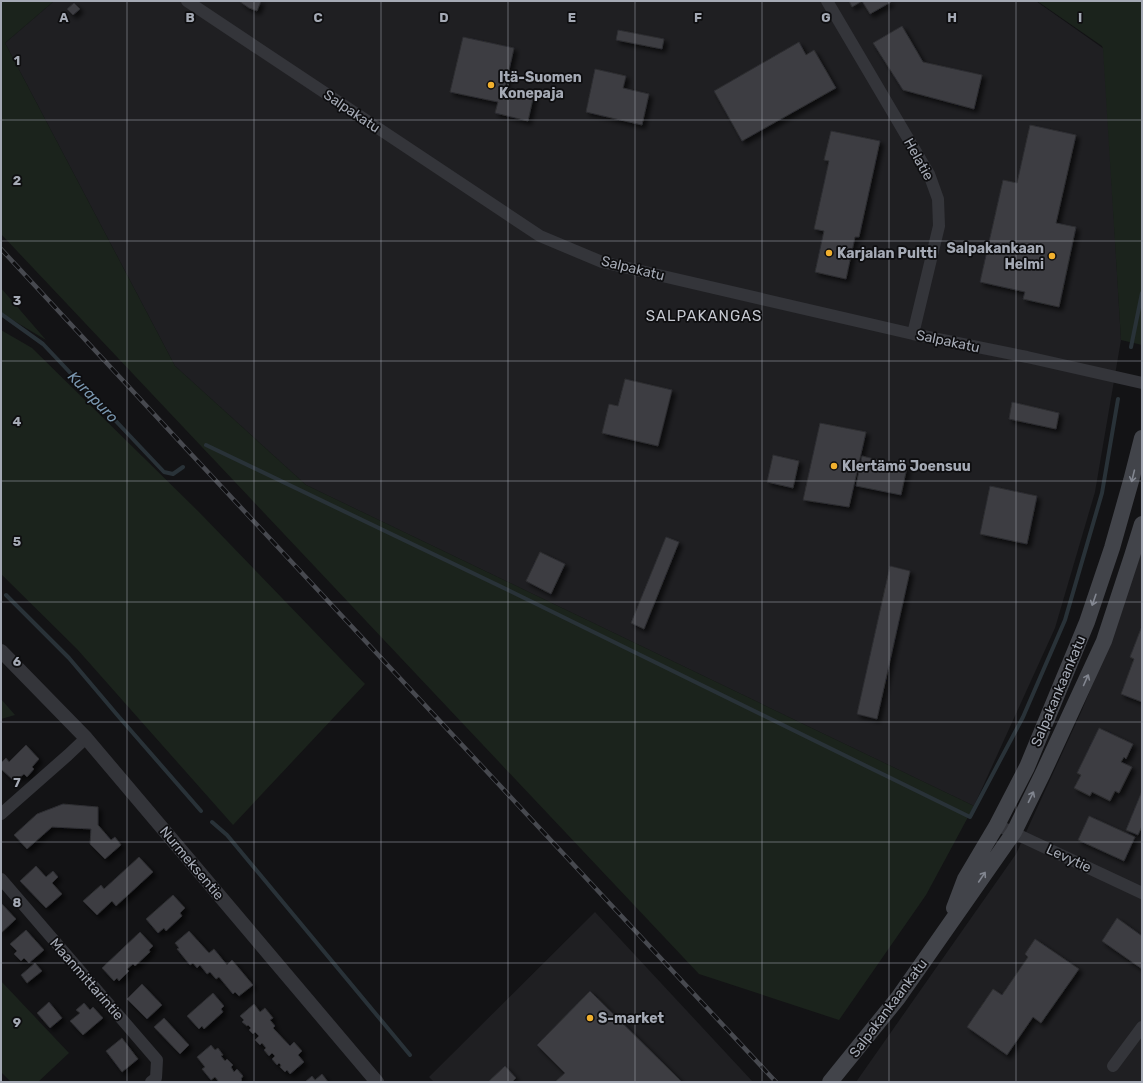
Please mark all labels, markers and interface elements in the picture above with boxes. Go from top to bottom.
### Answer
text: A [59,10,69,25]
text: B [185,10,195,25]
text: C [313,10,323,25]
text: D [439,10,449,25]
text: E [568,10,576,25]
text: F [694,10,702,25]
text: G [821,10,831,25]
text: H [947,10,957,25]
text: I [1078,10,1082,25]
text: 1 [14,53,20,68]
place label: Itä-Suomen Konepaja [499,69,582,102]
marker: Itä-Suomen Konepaja [486,80,496,90]
street label: Salpakatu [320,86,383,137]
street label: Helatie [900,135,937,183]
text: 2 [13,173,21,188]
place label: Salpakankaan Helmi [946,240,1044,273]
place label: Karjalan Pultti [837,245,937,262]
marker: Karjalan Pultti [824,248,834,258]
marker: Salpakankaan Helmi [1047,251,1057,261]
street label: Salpakatu [600,252,666,285]
text: 3 [13,293,22,308]
district label: SALPAKANGAS [646,307,762,325]
street label: Salpakatu [915,326,981,357]
water label: Kurapuro [64,368,122,427]
text: 4 [13,414,22,429]
place label: KIertämö Joensuu [842,458,971,475]
marker: KIertämö Joensuu [829,461,839,471]
one-way arrow [1128,469,1136,482]
text: 5 [13,534,21,549]
one-way arrow [1090,593,1097,606]
street label: Salpakankaankatu [1027,633,1090,749]
text: 6 [13,654,22,669]
one-way arrow [1083,674,1090,686]
text: 7 [13,775,21,790]
one-way arrow [1028,792,1035,804]
street label: Nurmeksentie [156,823,227,904]
street label: Levytie [1044,841,1094,876]
one-way arrow [978,872,986,883]
text: 8 [13,895,22,910]
street label: Maanmittarintie [46,935,127,1024]
street label: Salpakankaankatu [846,956,931,1061]
place label: S-market [598,1010,665,1027]
marker: S-market [585,1013,595,1023]
text: 9 [13,1015,21,1030]

